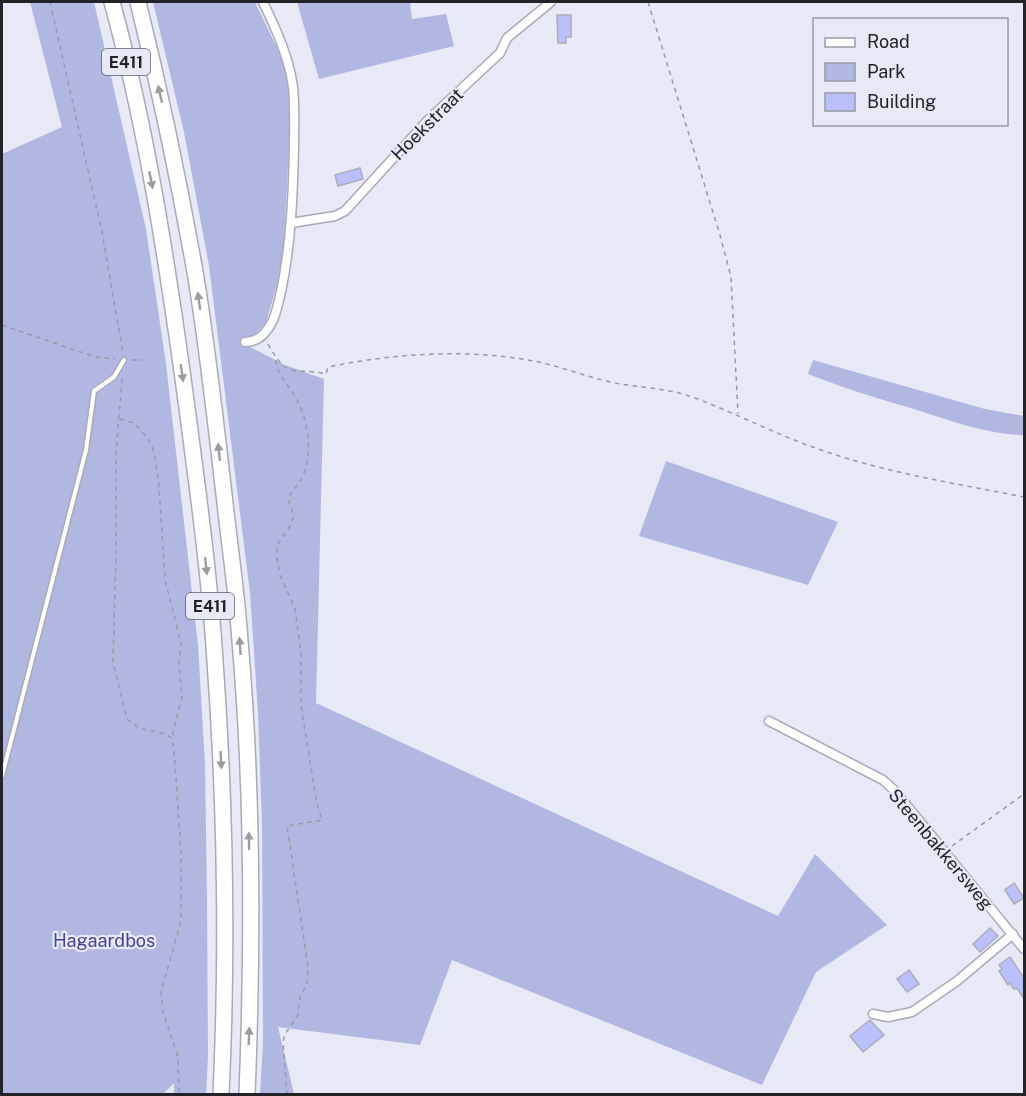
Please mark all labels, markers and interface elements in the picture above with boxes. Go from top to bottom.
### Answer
legend [813,18,1008,126]
text: Road [867,31,910,52]
road number: E411 [102,49,150,75]
text: Park [867,61,905,82]
street label: Hoekstraat [387,84,467,164]
one-way arrow [154,85,164,103]
text: Building [867,91,936,112]
one-way arrow [147,171,156,190]
one-way arrow [195,292,204,311]
one-way arrow [178,363,187,382]
one-way arrow [215,443,224,462]
one-way arrow [201,557,211,576]
road number: E411 [186,593,234,619]
one-way arrow [236,637,245,656]
one-way arrow [217,751,226,770]
street label: Steenbakkersweg [884,784,998,914]
one-way arrow [244,832,253,851]
park label: Hagaardbos [53,930,155,951]
one-way arrow [245,1027,254,1046]

